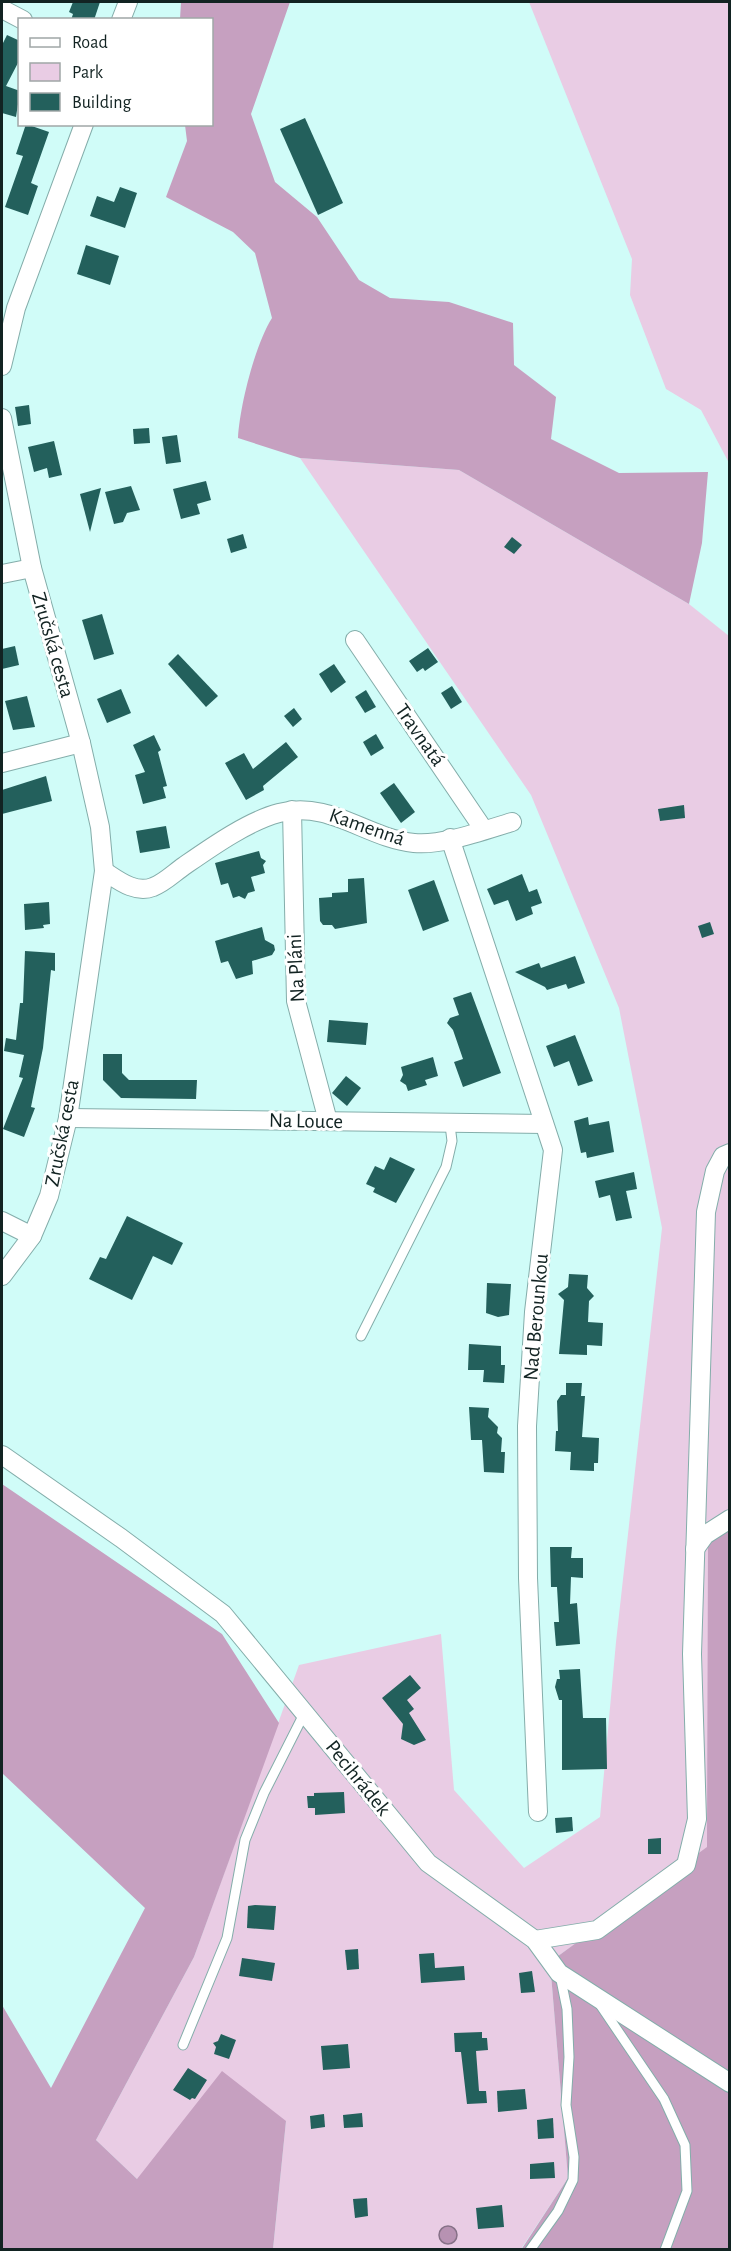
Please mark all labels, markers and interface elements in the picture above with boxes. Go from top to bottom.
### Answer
legend [18,18,213,126]
text: Road [72,34,108,52]
text: Park [72,64,104,82]
text: Building [72,94,132,112]
street label: Zručská cesta [28,590,78,700]
street label: Travnatá [391,700,449,770]
street label: Kamenná [327,804,408,850]
street label: Na Pláni [284,933,308,1003]
street label: Zručská cesta [41,1077,83,1188]
street label: Na Louce [269,1110,343,1132]
street label: Nad Berounkou [520,1252,552,1381]
street label: Pecihrádek [322,1736,395,1820]

